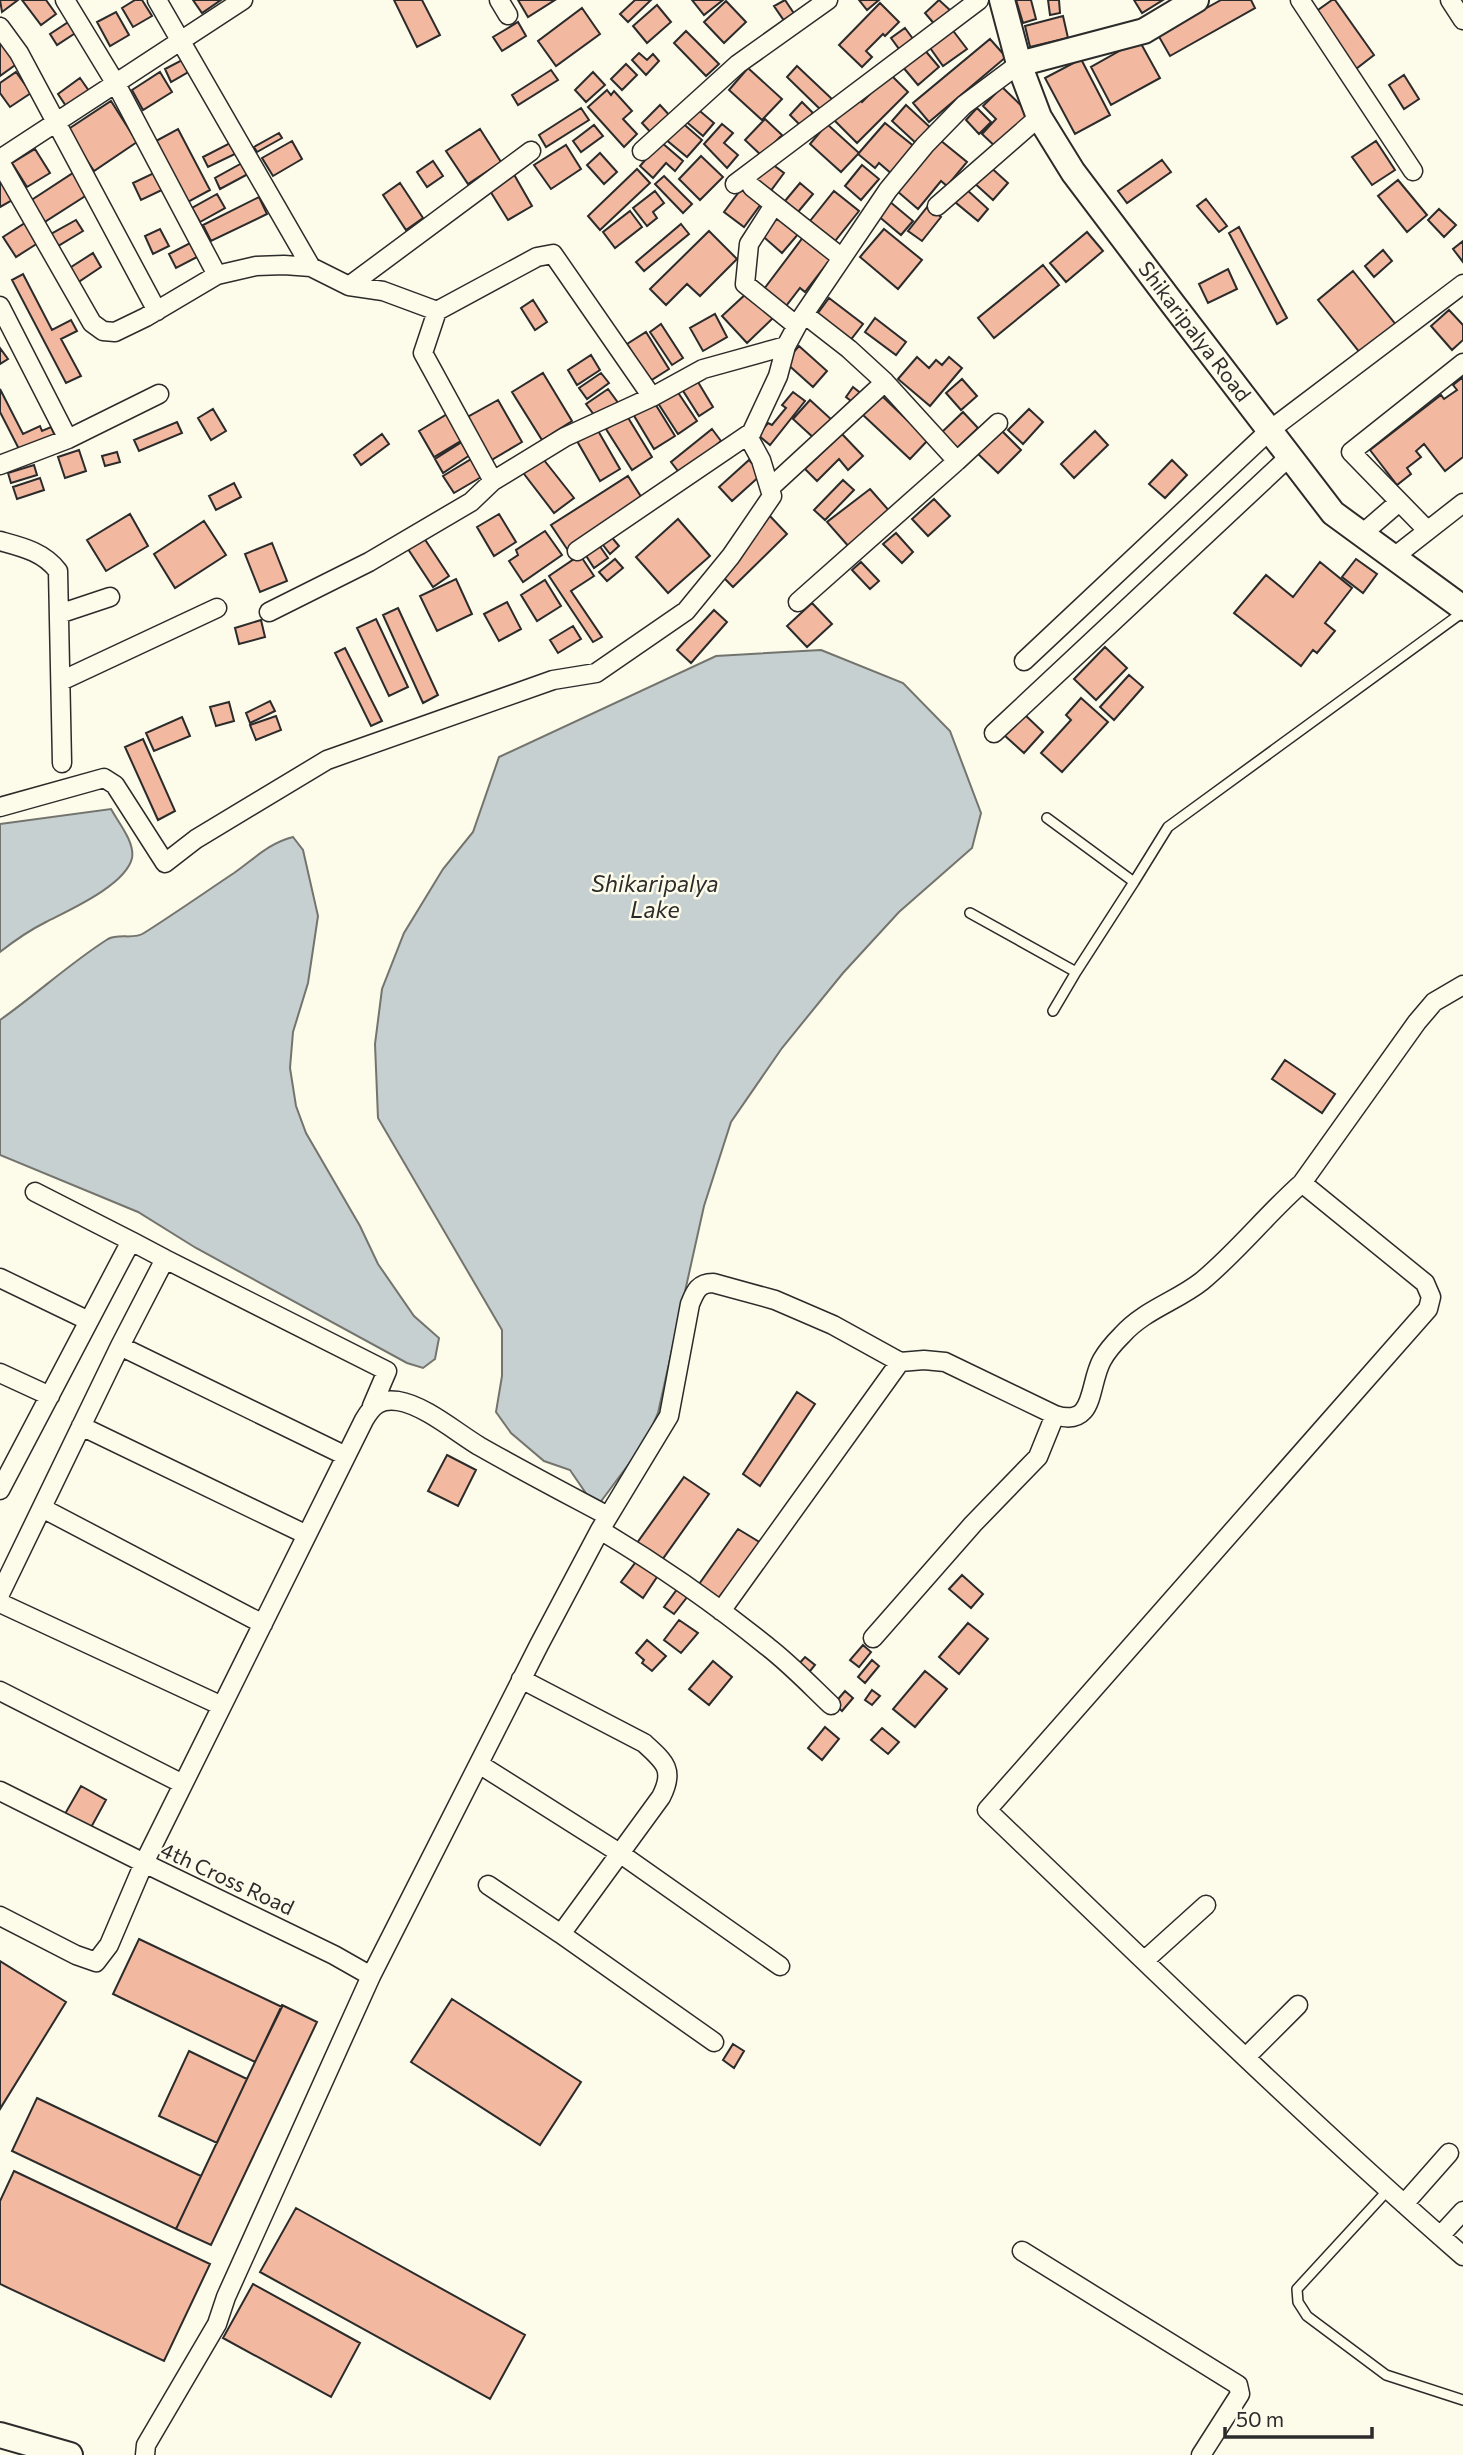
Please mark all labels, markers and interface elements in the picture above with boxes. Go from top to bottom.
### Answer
street label: Shikaripalya Road [1134,256,1257,406]
water label: Shikaripalya Lake [591,869,719,923]
street label: 4th Cross Road [157,1836,298,1919]
scale bar [1225,2396,1372,2440]
text: 50 m [1236,2406,1284,2431]

